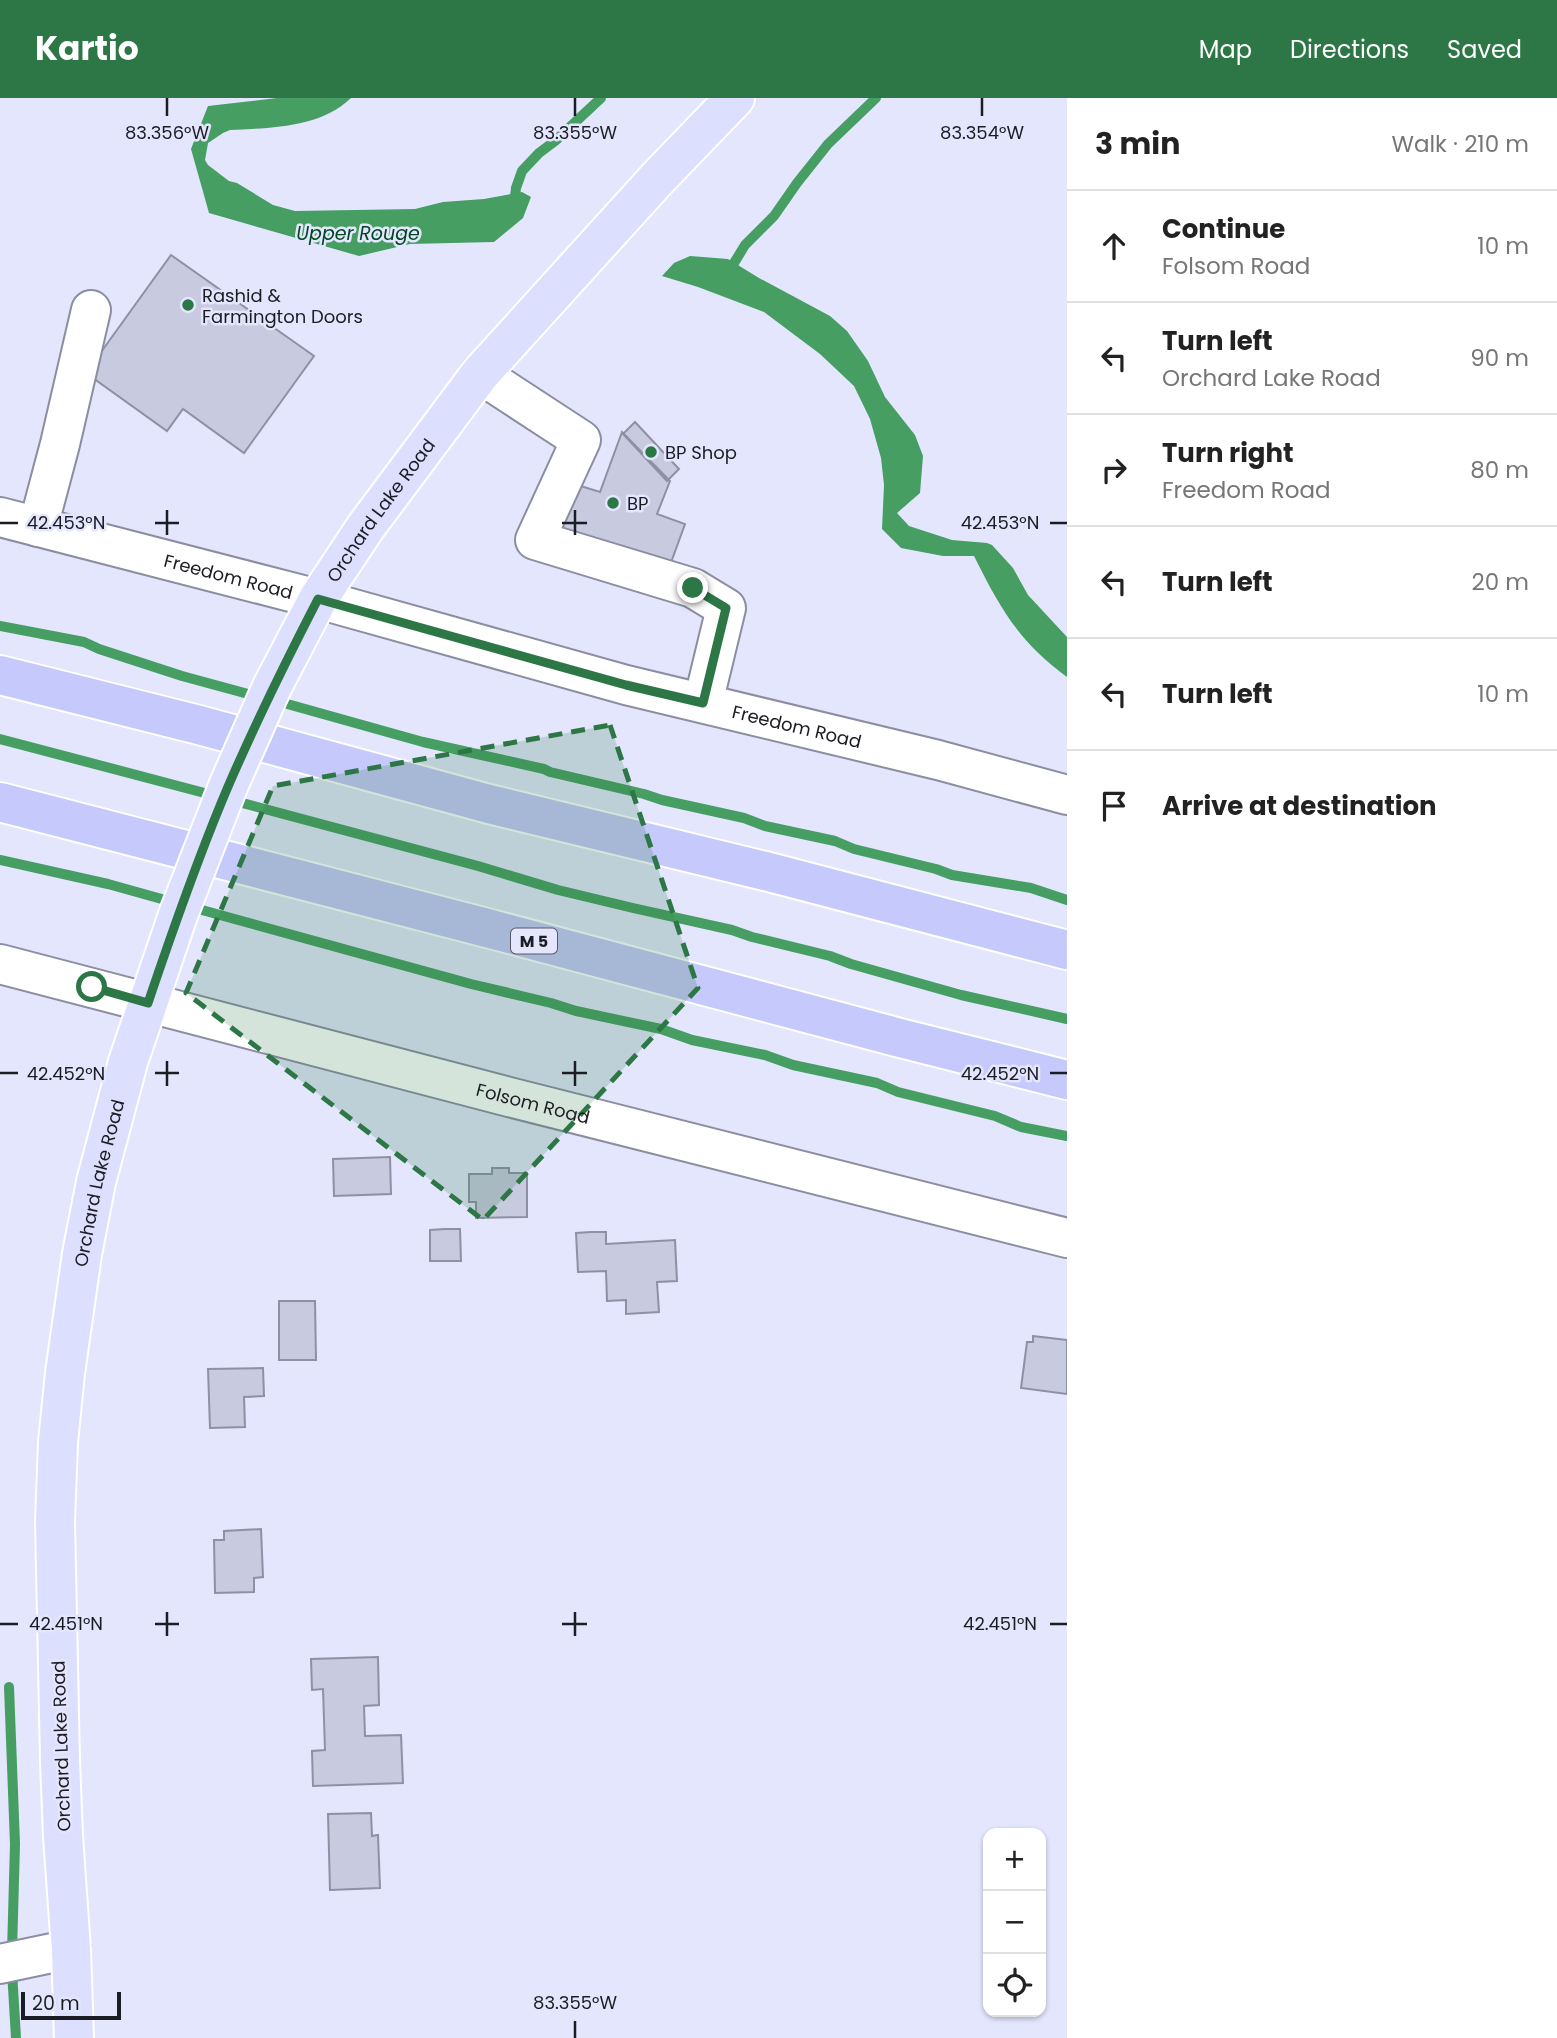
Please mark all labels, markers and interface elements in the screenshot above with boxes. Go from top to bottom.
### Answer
text: Kartio [35,25,139,72]
text: Map [1199,33,1252,66]
text: Directions [1290,33,1409,66]
text: Saved [1447,33,1522,66]
text: 83.356°W [125,120,209,145]
text: 83.355°W [533,120,617,145]
text: 83.354°W [940,120,1024,145]
text: 3 min [1095,122,1180,165]
text: Walk · 210 m [1391,128,1529,160]
text: Continue [1162,211,1285,247]
water label: Upper Rouge [296,220,420,247]
icon: ahead [1095,227,1133,265]
text: 10 m [1477,230,1529,262]
text: Folsom Road [1162,250,1310,282]
place label: Rashid & Farmington Doors [202,283,363,329]
marker: Rashid & Farmington Doors [180,297,196,313]
text: Turn left [1162,323,1273,359]
icon: left [1095,339,1133,377]
text: 90 m [1470,342,1529,374]
text: Orchard Lake Road [1162,362,1381,394]
street label: Orchard Lake Road [320,433,440,587]
text: Turn right [1162,435,1294,471]
place label: BP Shop [665,440,737,465]
marker: BP Shop [643,444,659,460]
icon: right [1095,451,1133,489]
text: 80 m [1470,454,1529,486]
text: Freedom Road [1162,474,1331,506]
place label: BP [627,491,648,516]
marker: BP [605,495,621,511]
text: 42.453°N [27,510,105,535]
text: 42.453°N [961,510,1039,535]
street label: Freedom Road [161,547,296,605]
icon: left [1095,563,1133,601]
text: Turn left [1162,564,1273,600]
text: 20 m [1471,566,1529,598]
route end [677,572,708,603]
icon: left [1095,675,1133,713]
text: Turn left [1162,676,1273,712]
text: 10 m [1477,678,1529,710]
street label: Freedom Road [730,699,864,754]
icon: arrive [1095,787,1133,825]
text: Arrive at destination [1162,788,1437,824]
road number: M 5 [511,928,557,954]
route start [76,971,107,1002]
text: 42.452°N [27,1061,105,1086]
text: 42.452°N [961,1061,1039,1086]
street label: Folsom Road [474,1077,593,1129]
street label: Orchard Lake Road [68,1096,130,1268]
text: 42.451°N [29,1611,103,1636]
text: 42.451°N [963,1611,1037,1636]
street label: Orchard Lake Road [46,1660,76,1832]
map controls [983,1828,1046,2017]
button: + [983,1828,1046,1891]
button: − [983,1891,1046,1954]
button: locate [983,1954,1046,2017]
scale bar [21,1989,121,2021]
text: 20 m [32,1990,80,2017]
text: 83.355°W [533,1990,617,2015]

